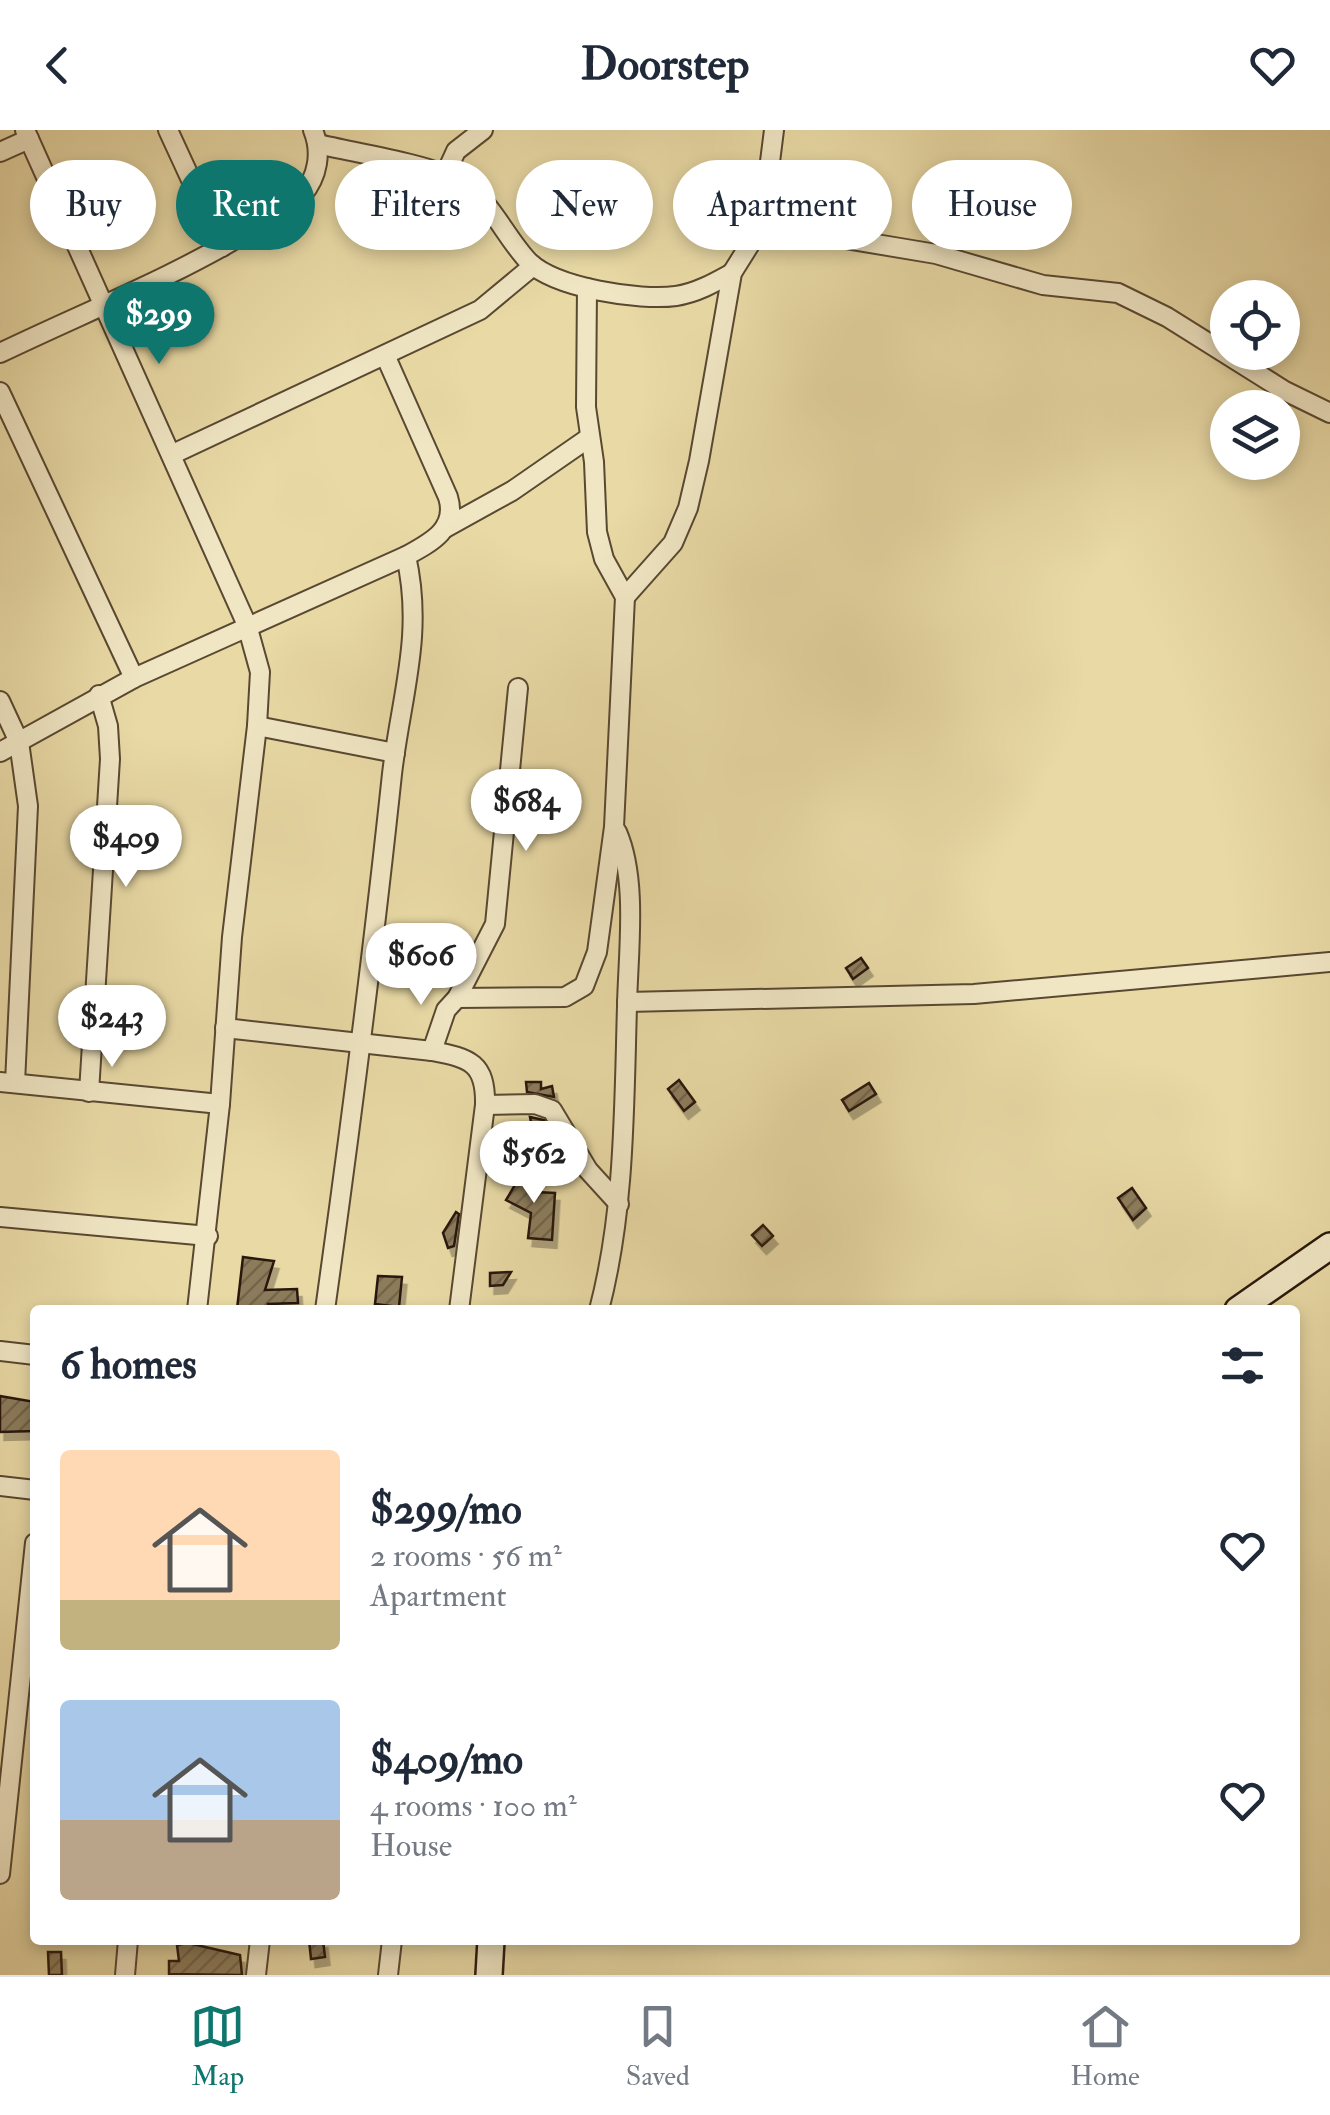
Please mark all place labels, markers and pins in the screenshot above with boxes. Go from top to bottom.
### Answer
pin: $299 [100,282,218,367]
pin: $684 [467,769,585,854]
pin: $409 [67,805,185,890]
pin: $606 [362,923,480,1008]
pin: $243 [53,985,171,1070]
pin: $562 [475,1121,593,1206]

